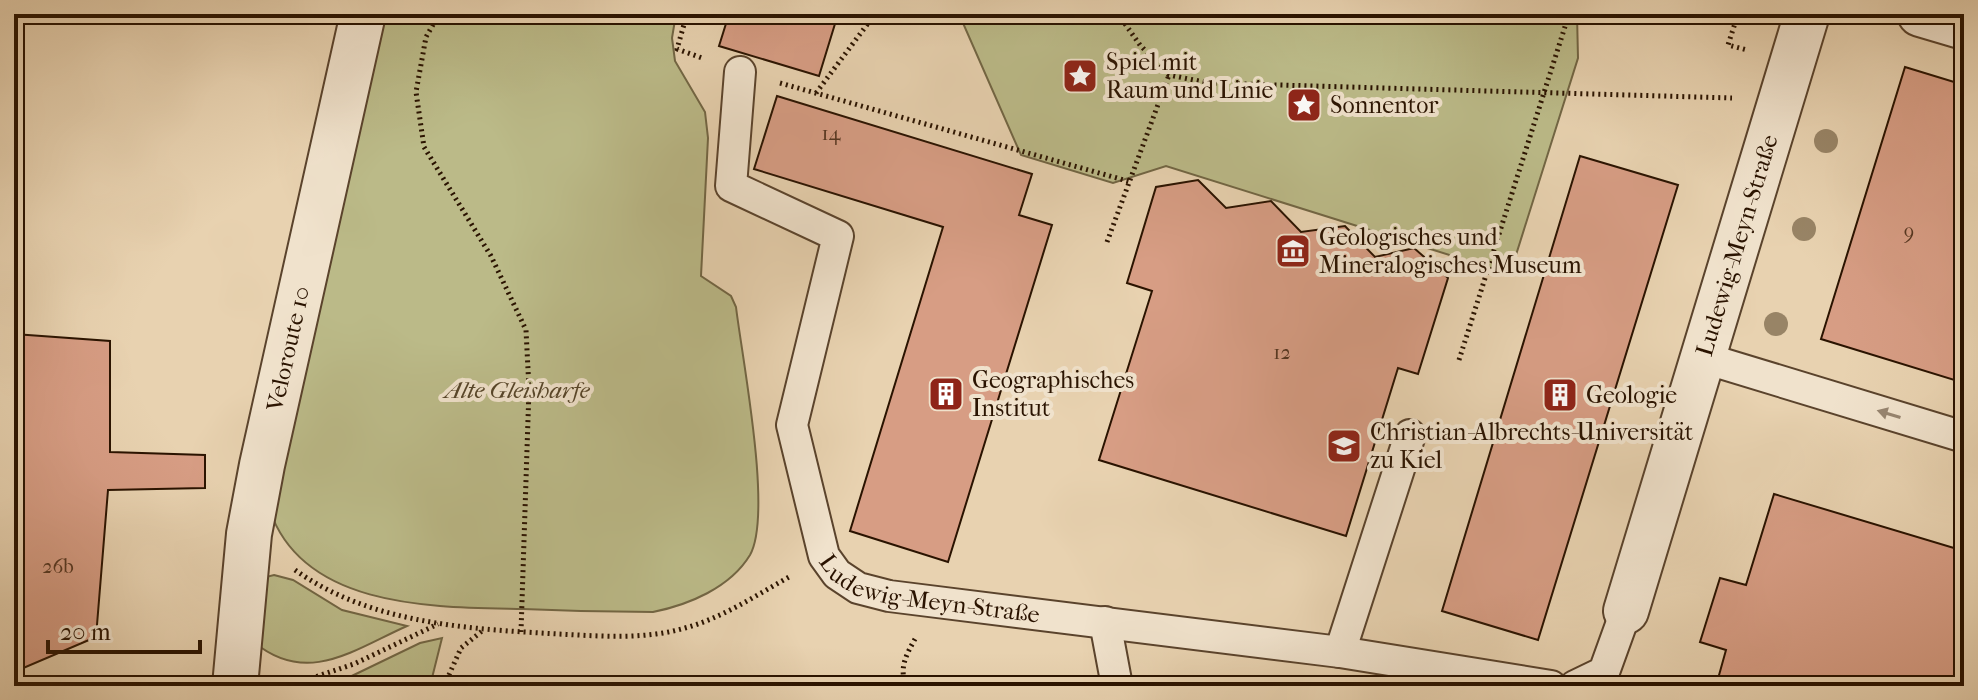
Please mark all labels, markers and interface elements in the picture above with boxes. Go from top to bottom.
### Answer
place label: Spiel mit Raum und Linie [1106,48,1273,104]
place icon: Spiel mit Raum und Linie [1061,57,1099,95]
place icon: Sonnentor [1285,86,1323,124]
place label: Sonnentor [1330,91,1439,119]
house number: 14 [822,122,842,145]
street label: Ludewig-Meyn-Straße [1690,131,1784,360]
house number: 9 [1904,221,1914,244]
place label: Geologisches und Mineralogisches Museum [1319,223,1582,279]
museum icon: Geologisches und Mineralogisches Museum [1274,232,1312,270]
street label: Veloroute 10 [260,284,316,415]
house number: 12 [1273,341,1291,364]
place label: Geographisches Institut [972,366,1134,422]
building icon: Geographisches Institut [927,375,965,413]
park label: Alte Gleisharfe [442,376,591,404]
building icon: Geologie [1541,376,1579,414]
place label: Geologie [1586,381,1677,409]
one-way arrow [1877,407,1901,420]
place label: Christian-Albrechts-Universität zu Kiel [1370,418,1694,474]
school or university icon: Christian-Albrechts-Universität zu Kiel [1325,427,1363,465]
street label: Ludewig-Meyn-Straße [813,549,1041,629]
house number: 26b [42,555,74,578]
scale bar [48,604,200,654]
text: 20 m [60,618,111,646]

